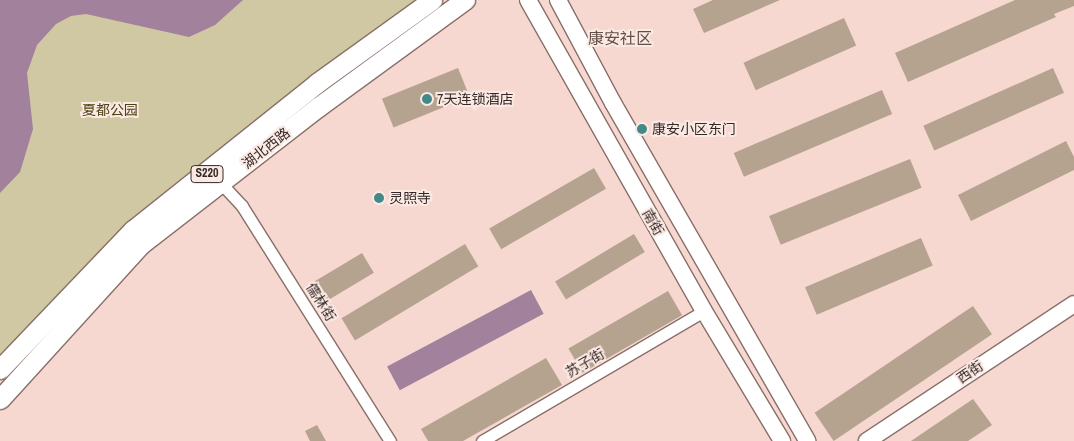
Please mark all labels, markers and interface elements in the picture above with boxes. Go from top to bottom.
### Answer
district label: 康安社区 [588,28,652,48]
place label: 7天连锁酒店 [437,91,513,107]
marker: 7天连锁酒店 [421,93,433,105]
park label: 夏都公园 [82,102,138,118]
place label: 康安小区东门 [652,121,736,137]
marker: 康安小区东门 [636,123,648,135]
street label: 湖北西路 [239,124,293,172]
road number: S220 [190,164,224,183]
place label: 灵照寺 [389,190,431,206]
marker: 灵照寺 [373,192,385,204]
street label: 南街 [639,206,667,238]
street label: 儒林街 [303,280,339,324]
street label: 苏子街 [563,345,607,381]
street label: 西街 [954,357,986,387]

